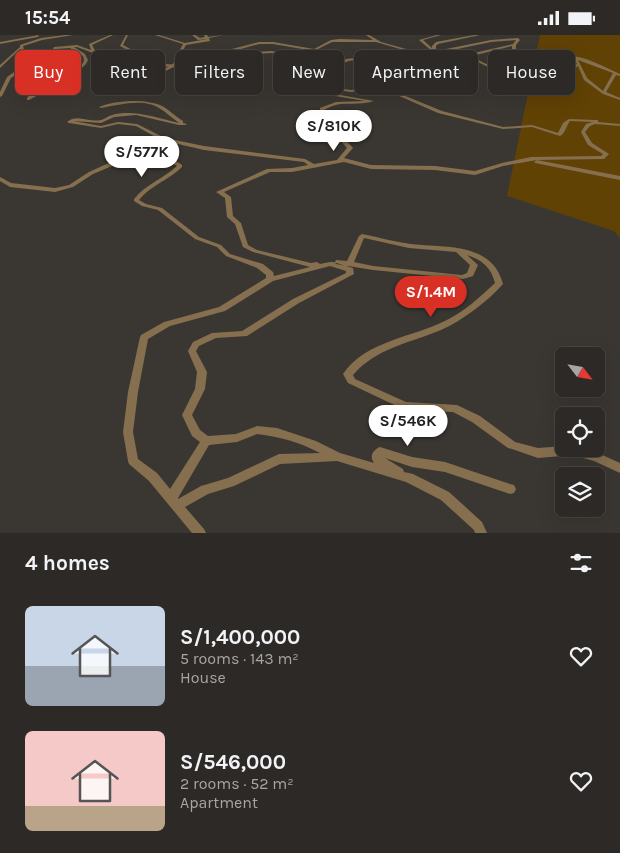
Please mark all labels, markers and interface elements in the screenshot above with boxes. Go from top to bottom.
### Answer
text: 15:54 [25,7,70,29]
chip: Buy [15,50,81,95]
chip: Rent [91,50,165,95]
chip: Filters [175,50,263,95]
chip: New [273,50,344,95]
chip: Apartment [354,50,478,95]
chip: House [488,50,575,95]
pin: S/810K [293,109,375,152]
text: S/810K [307,116,361,135]
pin: S/577K [101,135,183,178]
text: S/577K [115,142,169,161]
pin: S/1.4M [390,275,472,318]
text: S/1.4M [406,282,456,301]
north arrow [555,347,605,397]
map controls [555,347,605,517]
pin: S/546K [367,405,449,447]
button: locate [555,407,605,457]
text: S/546K [380,411,436,430]
button: layers [555,467,605,517]
icon: filters [567,549,595,577]
text: 4 homes [25,551,110,575]
text: S/1,400,000 [180,625,300,649]
icon: home [65,626,125,686]
icon: heart [567,642,595,670]
text: 5 rooms · 143 m² [180,649,299,668]
text: House [180,668,226,687]
text: S/546,000 [180,750,286,774]
icon: home [65,751,125,811]
icon: heart [567,767,595,795]
text: 2 rooms · 52 m² [180,774,294,793]
text: Apartment [180,793,258,812]

